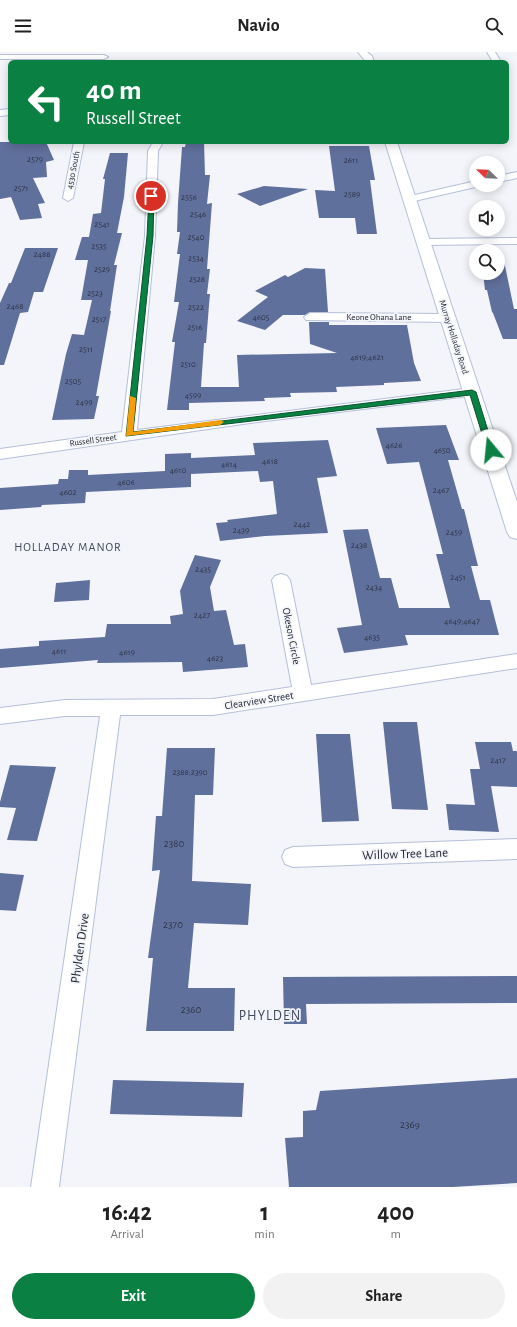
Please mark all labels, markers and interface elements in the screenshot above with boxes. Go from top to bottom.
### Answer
icon: menu [12,15,34,37]
icon: search [483,15,505,37]
text: Navio [237,17,280,35]
icon: left [20,76,72,128]
text: 40 m [86,77,142,105]
text: Russell Street [86,110,181,128]
street label: 4530 South [65,150,82,190]
house number: 2579 [27,155,43,164]
house number: 2611 [344,156,358,165]
north arrow [469,156,505,192]
map controls [469,156,505,280]
pin [134,179,168,213]
house number: 2571 [14,184,28,193]
icon: arrive [140,185,162,207]
house number: 2589 [344,190,360,199]
house number: 2556 [181,193,197,202]
button: sound [469,200,505,236]
house number: 2546 [190,210,206,219]
house number: 2541 [94,220,110,229]
house number: 2540 [188,233,205,242]
house number: 2535 [91,242,107,251]
button: search [469,244,505,280]
house number: 2488 [34,250,50,259]
house number: 2534 [188,254,205,263]
house number: 2529 [94,265,110,274]
house number: 2528 [189,275,205,284]
house number: 2523 [87,289,103,298]
street label: Murray Holladay Road [437,299,470,376]
house number: 2468 [7,302,23,311]
house number: 2522 [188,303,204,312]
house number: 4605 [252,313,270,322]
street label: Keone Ohana Lane [347,313,411,322]
house number: 2517 [92,315,107,324]
house number: 2516 [187,323,203,332]
house number: 2511 [79,345,93,354]
house number: 4619;4621 [350,353,384,362]
house number: 2510 [180,360,196,369]
house number: 2505 [65,377,81,386]
house number: 4599 [185,391,201,400]
house number: 2499 [76,398,92,407]
position arrow [470,429,512,471]
street label: Russell Street [69,433,117,448]
house number: 4626 [386,441,402,450]
house number: 4650 [433,446,451,455]
house number: 4618 [262,457,278,466]
house number: 4614 [221,460,238,469]
house number: 4610 [170,466,186,475]
house number: 4606 [117,478,135,487]
house number: 2467 [433,486,449,495]
house number: 4602 [59,488,77,497]
house number: 2442 [294,520,310,529]
house number: 2439 [233,526,249,535]
house number: 2459 [446,528,462,537]
district label: HOLLADAY MANOR [14,541,122,553]
house number: 2438 [351,541,367,550]
house number: 2435 [195,565,211,574]
house number: 2451 [450,573,466,582]
house number: 2434 [366,583,383,592]
street label: Okeson Circle [281,607,302,665]
house number: 2427 [194,611,210,620]
house number: 4649;4647 [444,617,480,626]
house number: 4635 [364,633,380,642]
house number: 4611 [52,647,66,656]
house number: 4619 [119,648,135,657]
house number: 4623 [207,654,223,663]
street label: Clearview Street [224,690,295,711]
house number: 2417 [490,756,506,765]
house number: 2388;2390 [172,768,208,777]
house number: 2380 [164,838,184,849]
street label: Willow Tree Lane [362,846,448,862]
street label: Phylden Drive [69,912,92,984]
house number: 2370 [163,919,183,930]
house number: 2360 [181,1004,201,1015]
district label: PHYLDEN [239,1009,301,1023]
house number: 2369 [400,1119,420,1130]
text: 16:42 [103,1201,152,1225]
text: 1 [260,1201,269,1225]
text: 400 [377,1201,414,1225]
text: Arrival [110,1228,144,1241]
text: min [254,1228,275,1241]
text: m [391,1228,401,1241]
button: Exit [12,1273,255,1319]
button: Share [263,1273,505,1319]

